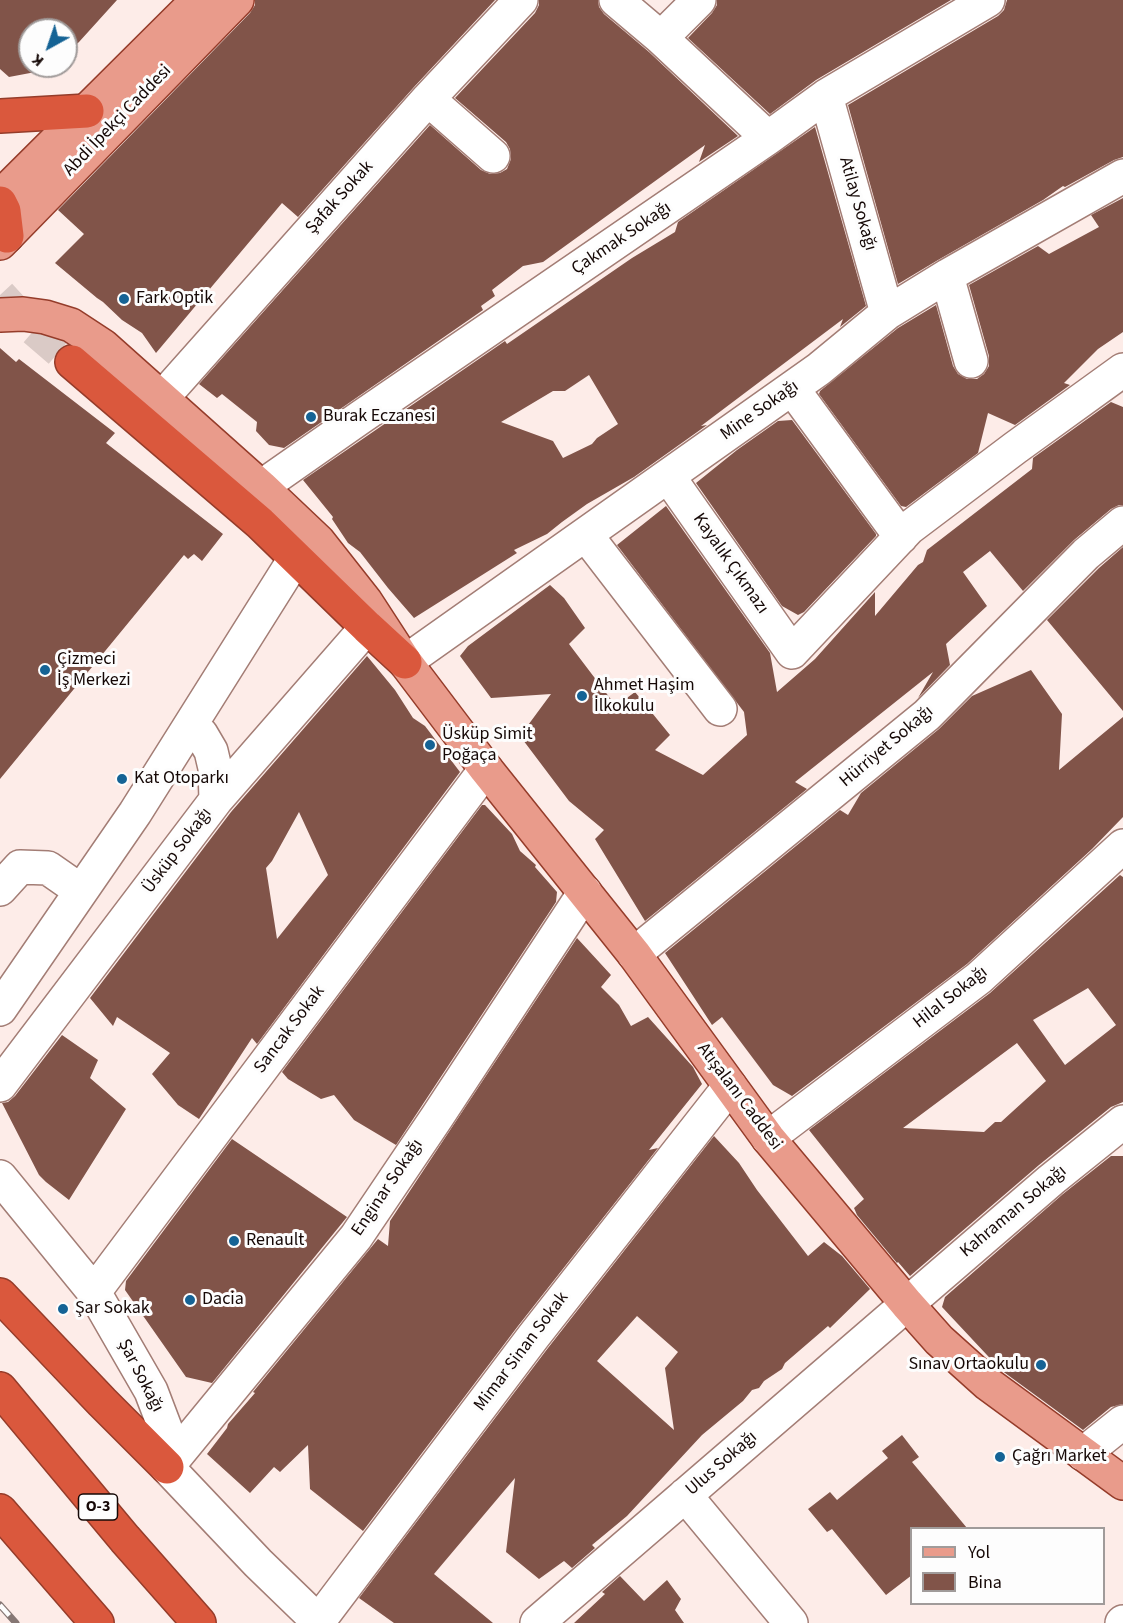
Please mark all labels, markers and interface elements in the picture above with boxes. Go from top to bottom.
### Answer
north arrow [18,18,78,78]
text: K [27,49,49,72]
street label: Abdi İpekçi Caddesi [59,61,177,181]
street label: Atilay Sokağı [833,155,881,253]
street label: Şafak Sokak [301,157,379,239]
street label: Çakmak Sokağı [568,198,676,280]
place label: Fark Optik [136,288,213,310]
marker: Fark Optik [117,292,131,306]
street label: Mine Sokağı [717,376,803,446]
place label: Burak Eczanesi [323,406,435,428]
marker: Burak Eczanesi [304,410,318,424]
street label: Kayalık Çıkmazı [687,510,773,618]
place label: Çizmeci İş Merkezi [57,649,131,692]
marker: Çizmeci İş Merkezi [38,663,52,677]
place label: Ahmet Haşim İlkokulu [594,675,695,718]
marker: Ahmet Haşim İlkokulu [575,689,589,703]
street label: Hürriyet Sokağı [836,701,938,793]
place label: Üsküp Simit Poğaça [442,724,533,766]
marker: Üsküp Simit Poğaça [423,738,437,752]
place label: Kat Otoparkı [134,768,229,790]
marker: Kat Otoparkı [115,772,129,786]
street label: Üsküp Sokağı [139,804,217,898]
street label: Hilal Sokağı [909,962,993,1034]
street label: Sancak Sokak [250,982,330,1078]
street label: Atışalanı Caddesi [692,1039,786,1155]
street label: Enginar Sokağı [348,1135,428,1241]
street label: Kahraman Sokağı [956,1161,1072,1263]
place label: Renault [246,1230,304,1252]
marker: Renault [227,1234,241,1248]
street label: Mimar Sinan Sokak [470,1288,574,1416]
place label: Dacia [202,1289,244,1311]
marker: Dacia [183,1293,197,1307]
place label: Şar Sokak [75,1298,150,1320]
marker: Şar Sokak [56,1302,70,1316]
street label: Şar Sokağı [112,1336,168,1416]
place label: Sınav Ortaokulu [908,1354,1029,1376]
marker: Sınav Ortaokulu [1034,1358,1048,1372]
street label: Ulus Sokağı [682,1427,762,1501]
place label: Çağrı Market [1012,1446,1107,1468]
marker: Çağrı Market [993,1450,1007,1464]
road number: O-3 [78,1494,118,1520]
legend [910,1527,1105,1605]
text: Yol [968,1540,990,1565]
text: Bina [968,1570,1002,1595]

